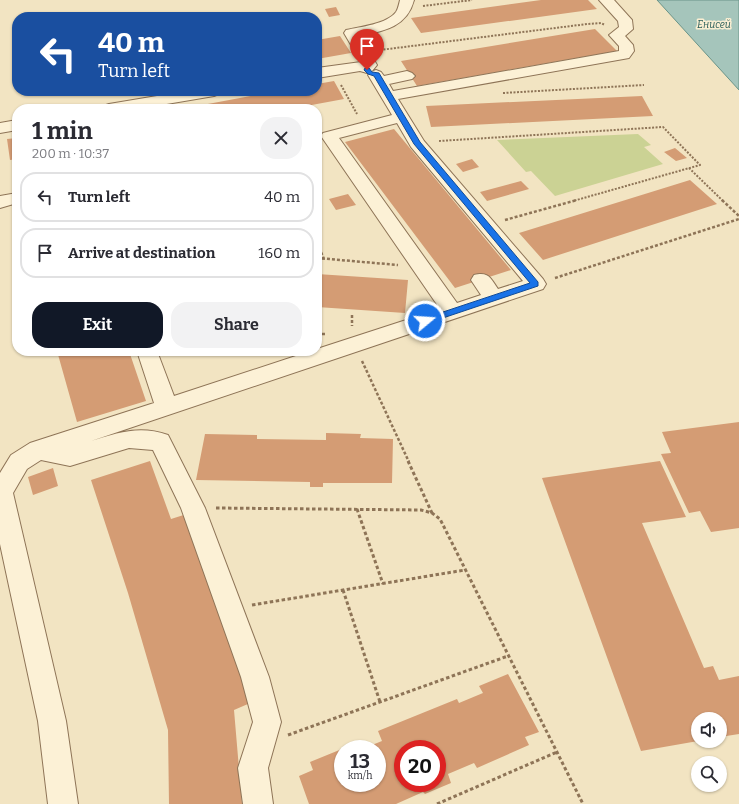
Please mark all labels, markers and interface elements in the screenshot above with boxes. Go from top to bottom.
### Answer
water label: Енисей [697,19,731,31]
text: 40 m [98,26,165,59]
icon: left [32,28,84,80]
pin [350,29,384,70]
icon: arrive [356,35,378,57]
text: Turn left [98,60,170,82]
text: 1 min [32,117,93,145]
button: close [260,117,302,159]
text: 200 m · 10:37 [32,146,109,161]
icon: left [34,186,56,208]
text: Turn left [68,188,130,206]
text: 40 m [264,188,300,206]
icon: arrive [34,242,56,264]
text: Arrive at destination [68,244,215,262]
text: 160 m [258,244,300,262]
position arrow [404,300,446,342]
button: Exit [32,302,163,348]
button: Share [171,302,302,348]
map controls [691,712,727,792]
button: sound [691,712,727,748]
speed limit sign: 20 [394,740,446,792]
text: 13 [350,749,370,773]
button: search [691,756,727,792]
text: km/h [348,770,372,782]

